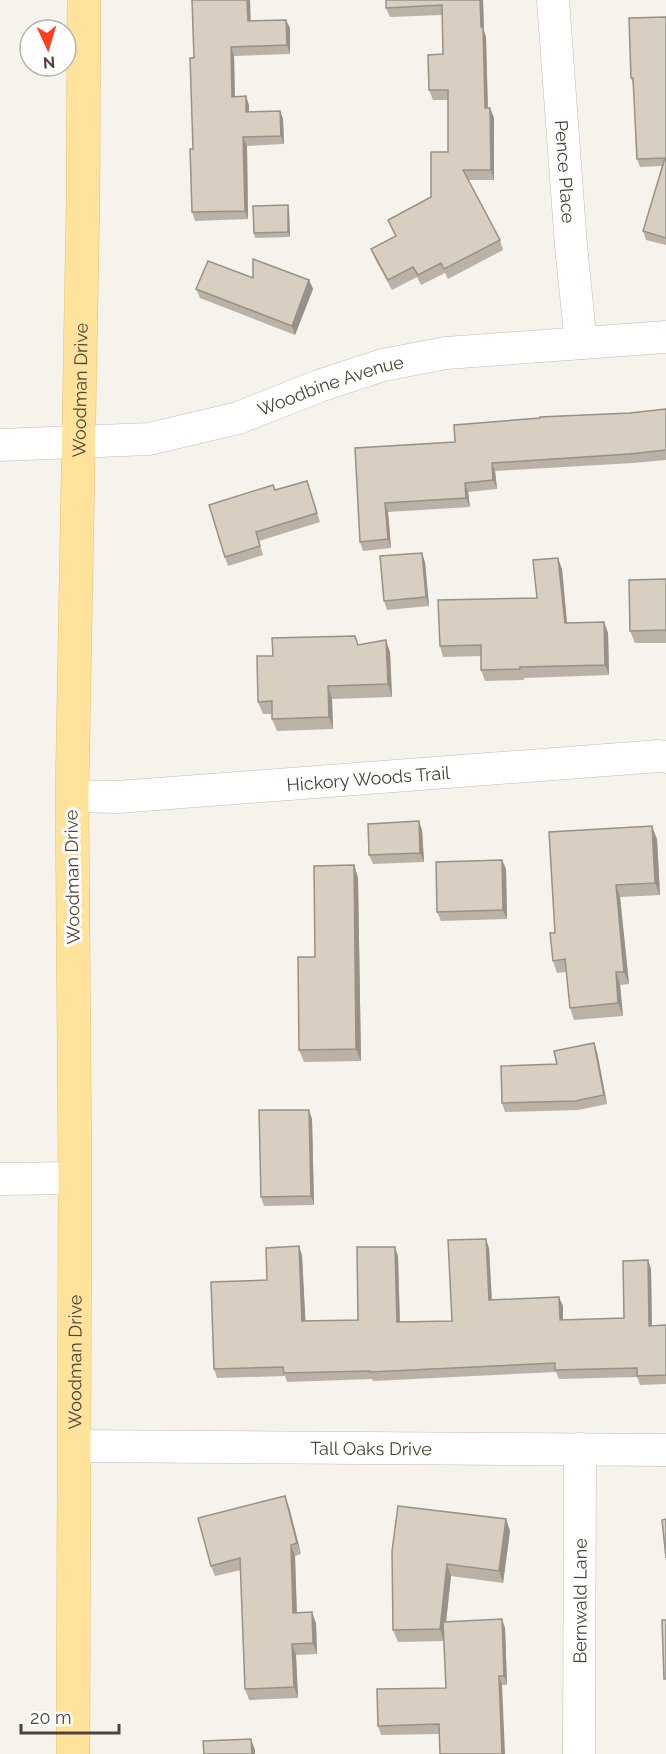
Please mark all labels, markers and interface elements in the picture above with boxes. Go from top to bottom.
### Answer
north arrow [18,18,78,78]
text: N [42,53,56,72]
street label: Pence Place [551,119,580,224]
street label: Woodman Drive [68,322,91,458]
street label: Woodbine Avenue [254,351,406,420]
street label: Hickory Woods Trail [286,761,451,795]
street label: Woodman Drive [60,809,84,944]
street label: Woodman Drive [64,1294,85,1429]
street label: Tall Oaks Drive [310,1437,432,1459]
street label: Bernwald Lane [569,1538,590,1664]
scale bar [21,1697,118,1735]
text: 20 m [30,1707,72,1728]

